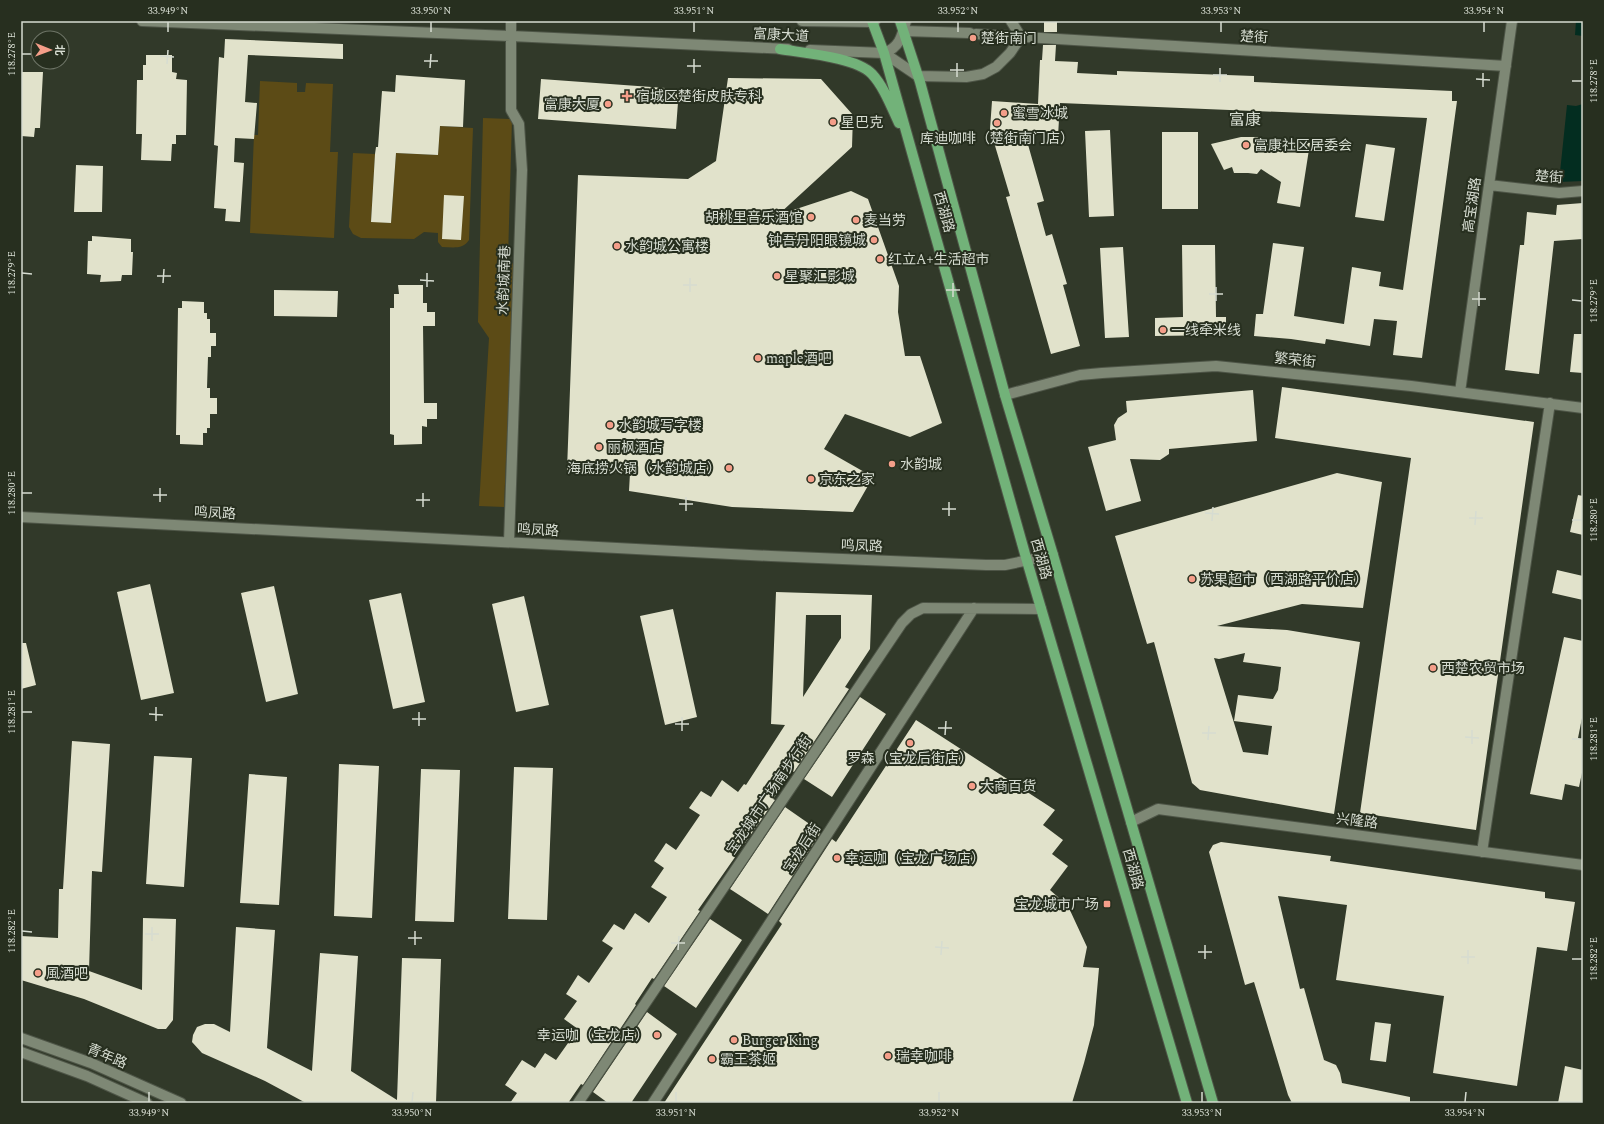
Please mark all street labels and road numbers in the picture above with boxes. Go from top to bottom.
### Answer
street label: 富康大道 [752,23,810,47]
street label: 楚街 [1239,26,1269,48]
street label: 楚街 [1534,166,1564,188]
street label: 高宝湖路 [1458,176,1486,234]
street label: 西湖路 [928,189,960,235]
street label: 水韵城南巷 [492,245,516,315]
street label: 繁荣街 [1273,347,1317,373]
street label: 鸣凤路 [193,501,237,525]
street label: 鸣凤路 [516,518,560,542]
street label: 鸣凤路 [841,535,883,557]
street label: 西湖路 [1025,536,1057,582]
street label: 宝龙城市广场南步行街 [721,731,817,859]
street label: 兴隆路 [1335,808,1379,834]
street label: 宝龙后街 [778,819,826,877]
street label: 西湖路 [1117,846,1149,892]
street label: 青年路 [84,1038,130,1074]

